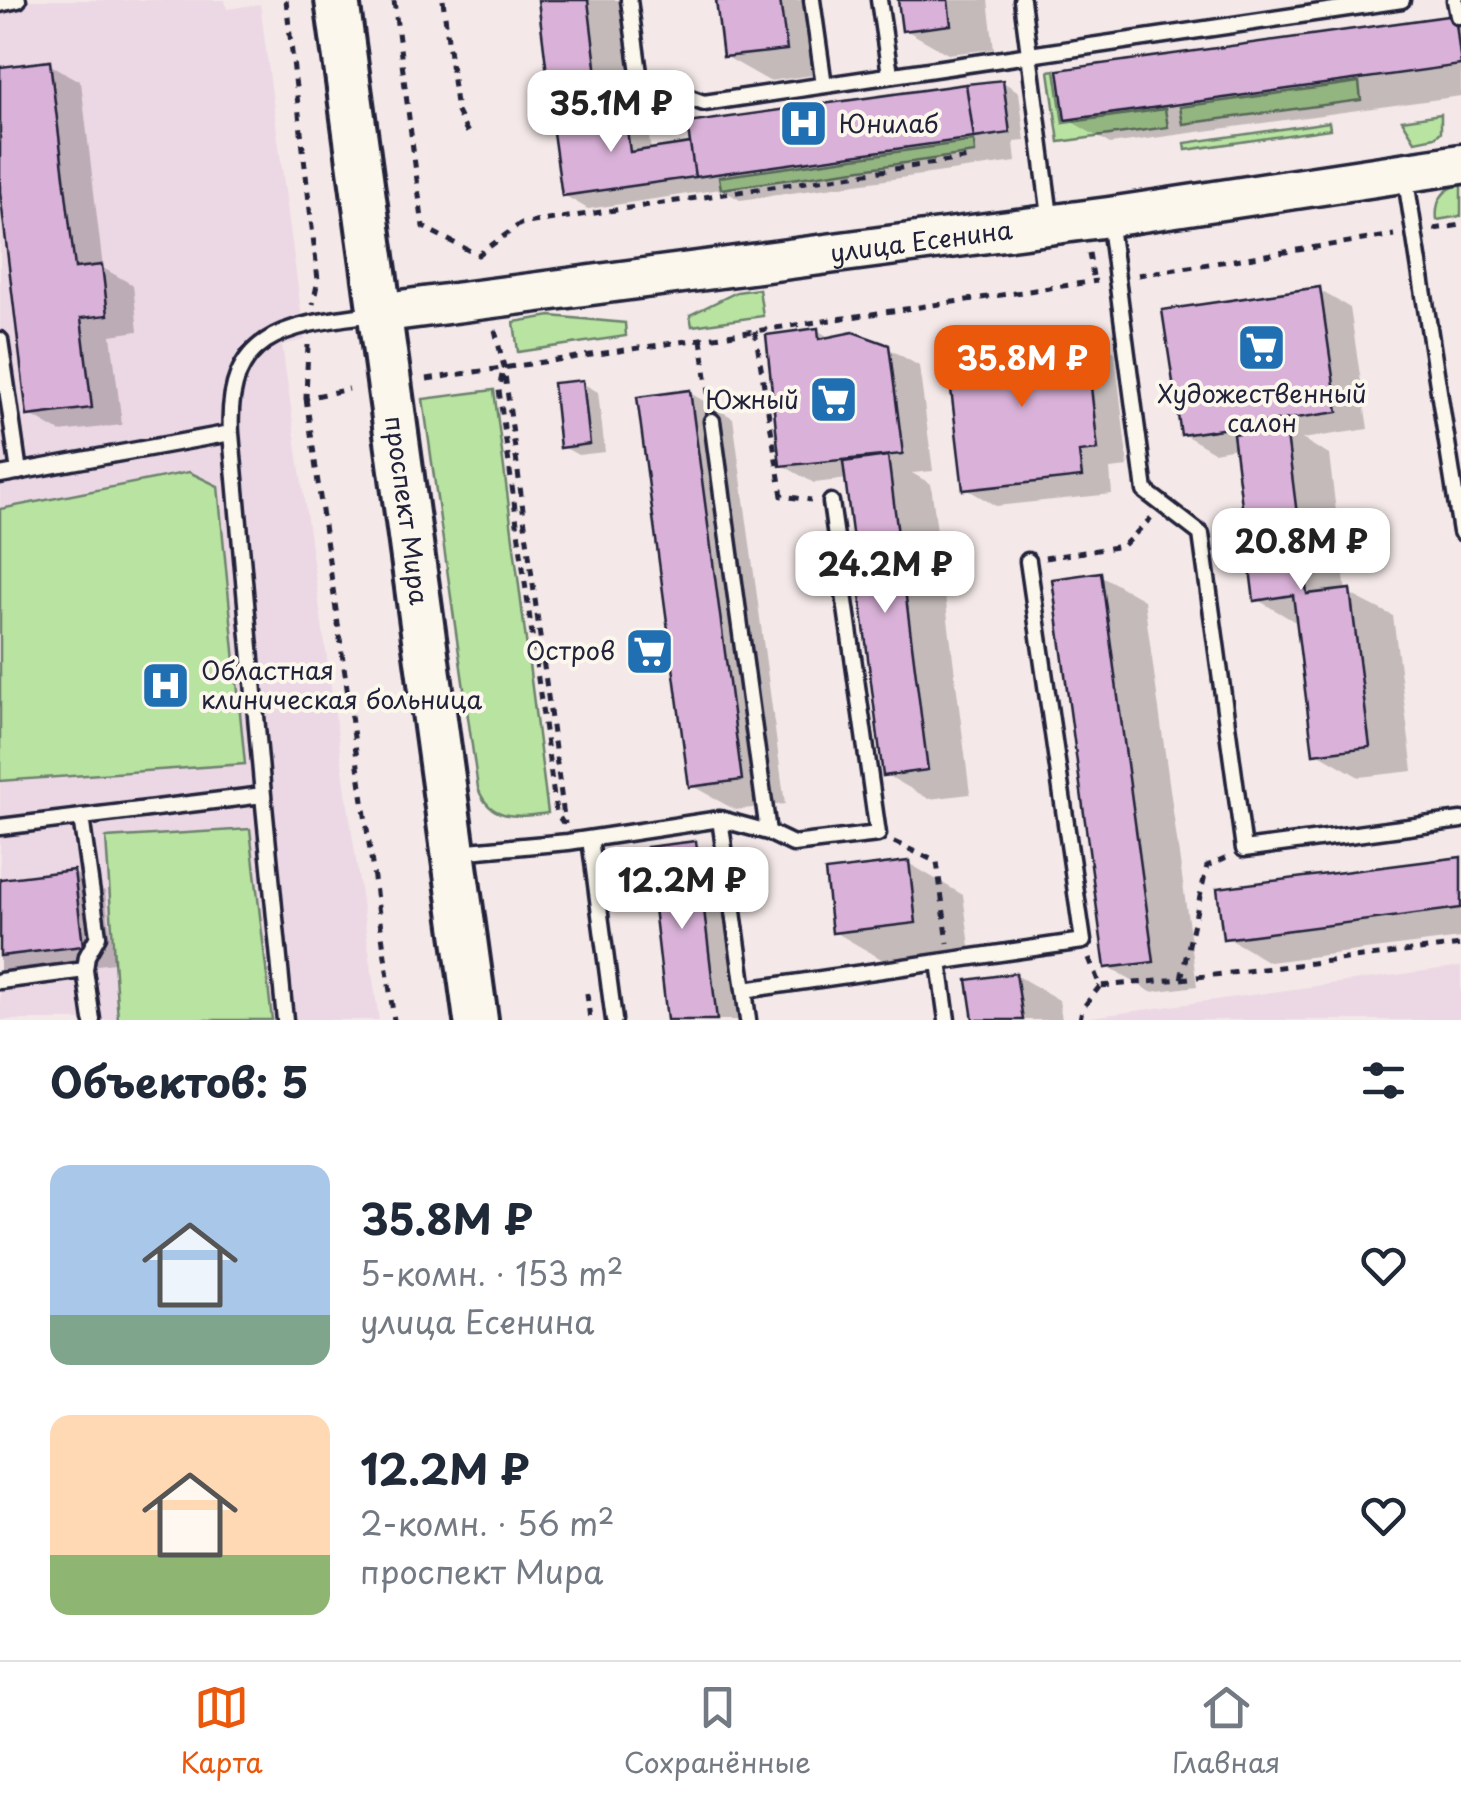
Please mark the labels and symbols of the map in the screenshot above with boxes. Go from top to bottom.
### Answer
pin: 35.1M ₽ [519,70,703,155]
hospital icon: Юнилаб [778,98,830,150]
place label: Юнилаб [839,104,939,142]
street label: улица Есенина [828,210,1015,271]
supermarket icon: Художественный салон [1236,322,1288,374]
pin: 35.8M ₽ [930,325,1114,410]
supermarket icon: Южный [808,374,860,426]
place label: Художественный салон [1157,374,1367,441]
place label: Южный [706,380,799,418]
street label: проспект Мира [376,413,439,607]
pin: 20.8M ₽ [1209,508,1393,593]
pin: 24.2M ₽ [793,531,977,616]
supermarket icon: Остров [624,625,676,677]
place label: Остров [526,631,615,669]
place label: Областная клиническая больница [201,651,483,718]
hospital icon: Областная клиническая больница [140,659,192,711]
pin: 12.2M ₽ [590,847,774,932]

